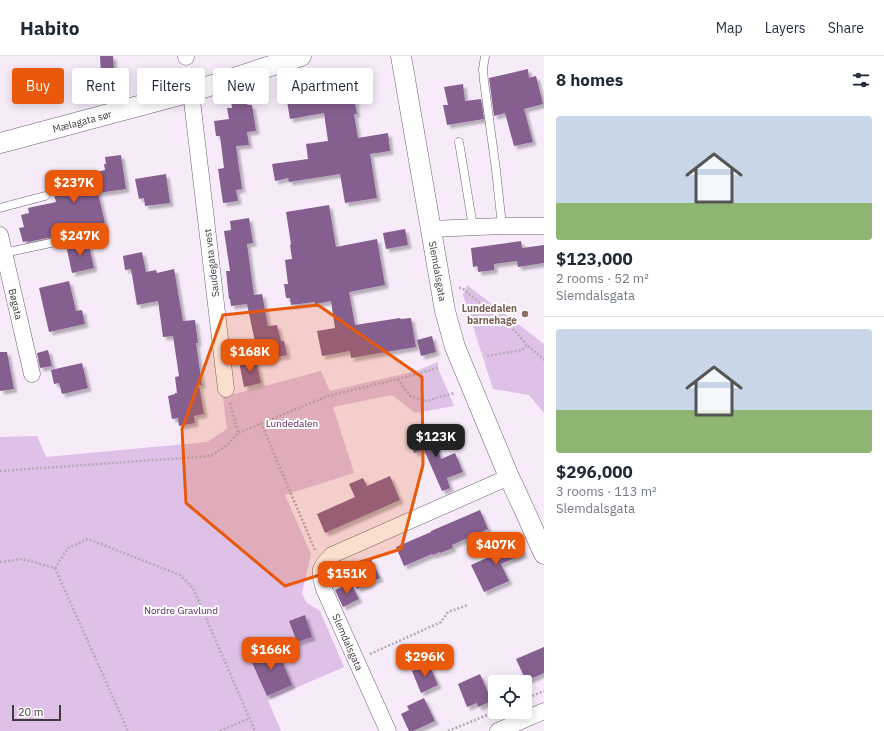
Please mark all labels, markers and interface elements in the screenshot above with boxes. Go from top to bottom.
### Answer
text: Habito [20,16,79,40]
text: Map [716,19,743,37]
text: Layers [765,19,806,37]
text: Share [828,19,864,37]
chip: Buy [12,68,64,104]
chip: Rent [72,68,129,104]
chip: Filters [137,68,205,104]
chip: New [213,68,269,104]
chip: Apartment [277,68,373,104]
text: 8 homes [556,69,623,91]
icon: filters [850,69,872,91]
street label: Mælagata sør [51,107,114,136]
icon: home [678,142,750,214]
pin: $237K [46,170,102,204]
text: $237K [54,174,94,191]
pin: $247K [52,223,108,257]
text: $247K [60,227,100,244]
street label: Saudegata vest [201,228,222,298]
street label: Slemdalsgata [426,240,449,303]
text: $123,000 [556,248,633,270]
text: 2 rooms · 52 m² [556,270,649,287]
street label: Bøgata [6,287,26,322]
text: Slemdalsgata [556,287,635,304]
place label: Lundedalen barnehage [462,302,517,327]
marker: Lundedalen barnehage [520,309,530,319]
pin: $168K [222,339,278,373]
text: $168K [230,343,270,360]
icon: home [678,355,750,427]
park label: Lundedalen [266,417,318,430]
pin: $123K [408,424,464,458]
text: $123K [416,428,456,445]
text: $296,000 [556,461,633,483]
text: 3 rooms · 113 m² [556,483,657,500]
text: Slemdalsgata [556,500,635,517]
pin: $407K [468,532,524,566]
text: $407K [476,536,516,553]
pin: $151K [319,561,375,595]
text: $151K [327,565,367,582]
park label: Nordre Gravlund [144,604,218,617]
street label: Slemdalsgata [329,612,366,673]
pin: $166K [243,637,299,671]
text: $166K [251,641,291,658]
pin: $296K [397,644,453,678]
text: $296K [405,648,445,665]
map controls [488,675,532,719]
button: locate [488,675,532,719]
scale bar [12,703,61,722]
text: 20 m [18,705,43,719]

